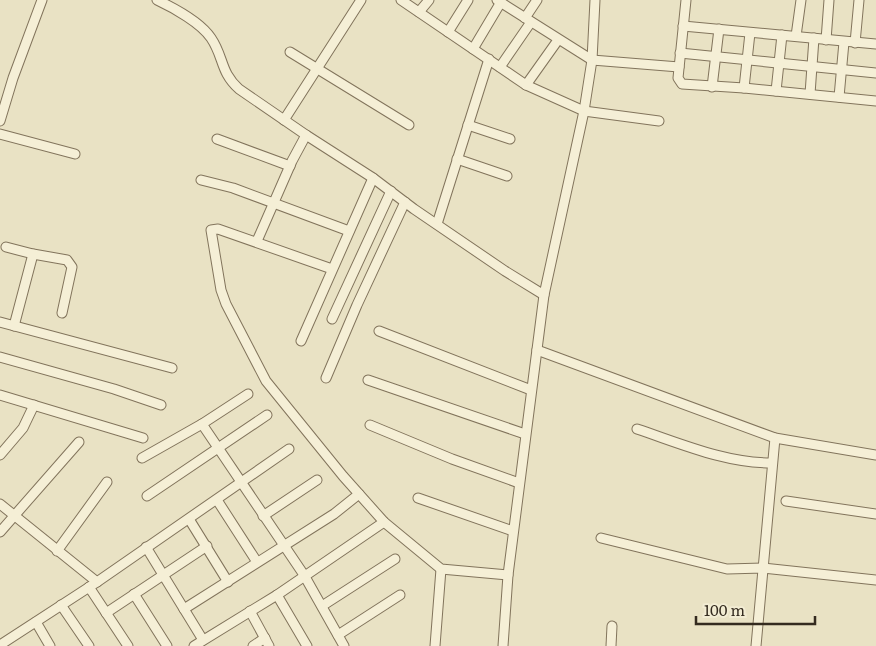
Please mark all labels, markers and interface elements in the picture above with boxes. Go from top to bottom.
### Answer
scale bar [696,594,815,626]
text: 100 m [704,598,745,621]

